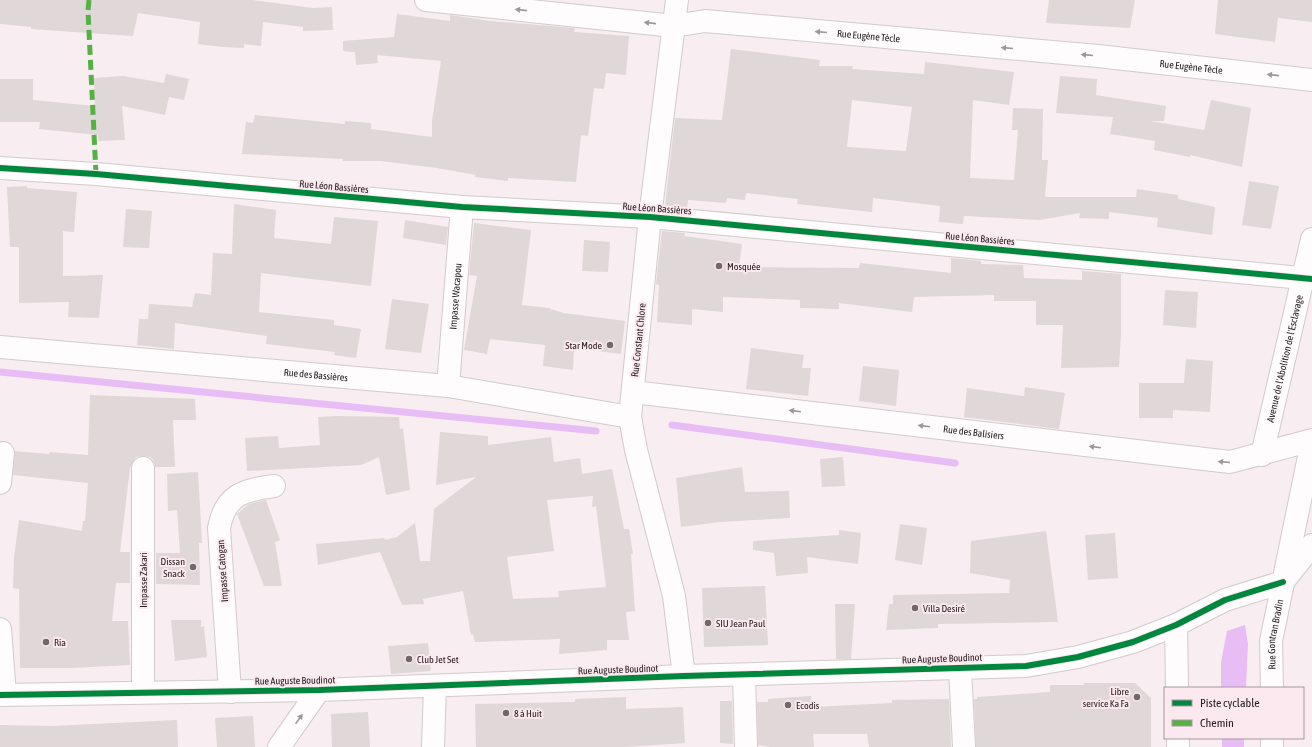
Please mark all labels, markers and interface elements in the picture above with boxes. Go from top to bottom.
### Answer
one-way arrow [515,7,527,13]
one-way arrow [644,20,656,27]
one-way arrow [815,28,827,35]
street label: Rue Eugène Tècle [836,28,901,44]
one-way arrow [1001,45,1013,52]
one-way arrow [1081,52,1093,59]
street label: Rue Eugène Tècle [1159,58,1224,76]
one-way arrow [1267,72,1279,79]
street label: Rue Léon Bassières [299,178,369,195]
street label: Rue Léon Bassières [622,201,692,216]
street label: Rue Léon Bassières [945,230,1015,247]
marker: Mosquée [714,261,724,271]
place label: Mosquée [727,261,761,272]
street label: Impasse Wacapou [447,263,464,330]
street label: Avenue de l'Abolition de l'Esclavage [1265,293,1305,424]
street label: Rue Constant Chlore [629,302,648,377]
place label: Star Mode [565,340,602,351]
marker: Star Mode [605,340,615,350]
street label: Rue des Bassières [283,367,349,383]
one-way arrow [789,408,801,414]
one-way arrow [918,423,930,430]
street label: Rue des Balisiers [943,423,1005,442]
one-way arrow [1089,443,1101,450]
one-way arrow [1218,458,1230,465]
street label: Impasse Catogan [215,539,230,602]
street label: Impasse Zakari [138,552,149,608]
place label: Dissan Snack [161,556,186,579]
marker: Dissan Snack [188,562,198,572]
street label: Rue Gontran Bradin [1266,598,1286,670]
marker: Villa Desiré [910,603,920,613]
place label: Villa Desiré [923,603,965,614]
marker: SIU Jean Paul [703,618,713,628]
place label: SIU Jean Paul [716,618,766,629]
marker: Ria [41,637,51,647]
place label: Ria [54,637,66,648]
street label: Rue Auguste Boudinot [902,652,983,665]
marker: Club Jet Set [404,654,414,664]
place label: Club Jet Set [417,654,459,665]
street label: Rue Auguste Boudinot [578,663,659,676]
street label: Rue Auguste Boudinot [255,674,335,687]
place label: Libre service Ka Fa [1083,686,1129,709]
legend [1164,687,1304,739]
marker: Libre service Ka Fa [1132,692,1142,702]
text: Piste cyclable [1200,696,1260,710]
marker: Ecodis [783,700,793,710]
place label: Ecodis [796,700,820,711]
marker: 8 à Huit [501,708,511,718]
place label: 8 à Huit [514,708,542,719]
one-way arrow [295,713,303,724]
text: Chemin [1200,716,1234,730]

